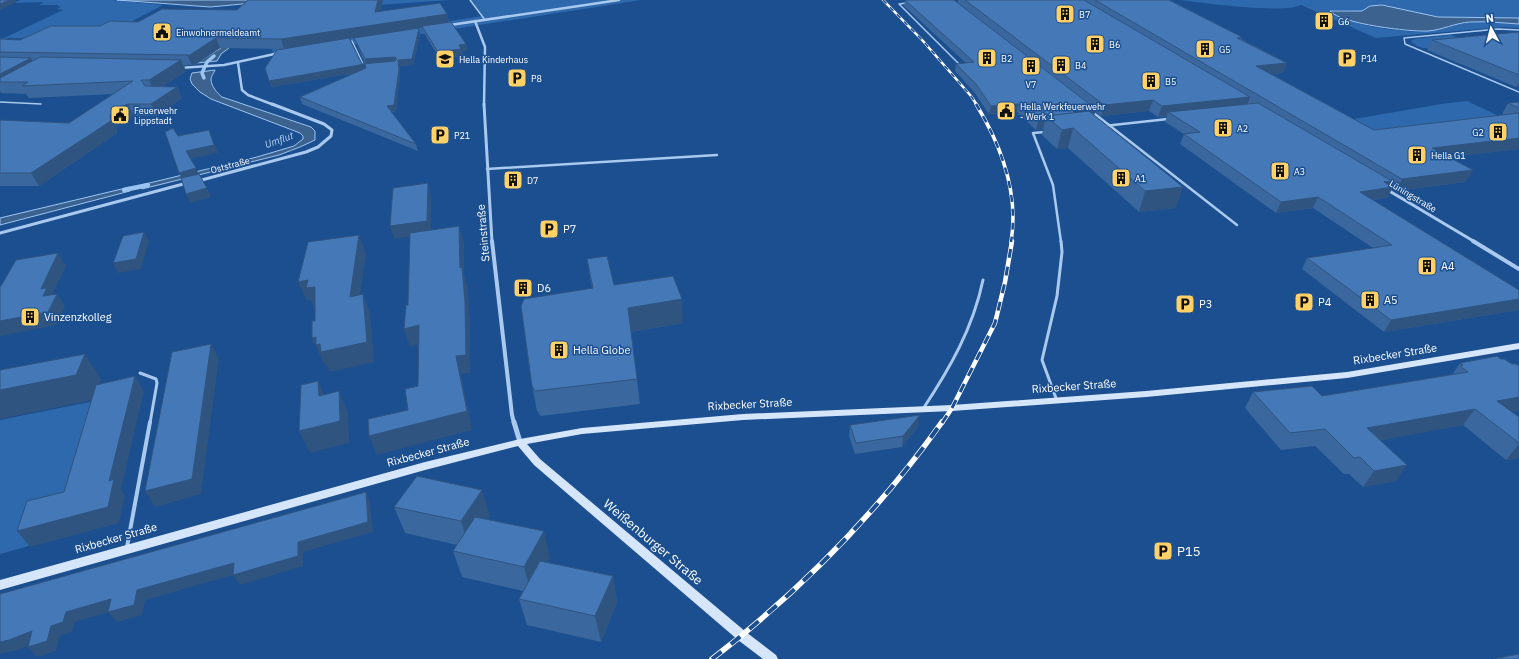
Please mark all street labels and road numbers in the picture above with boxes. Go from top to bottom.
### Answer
street label: Oststraße [209,154,251,176]
street label: Lüningstraße [1387,178,1439,214]
street label: Steinstraße [474,204,492,262]
street label: Rixbecker Straße [1352,340,1438,368]
street label: Rixbecker Straße [1031,376,1117,396]
street label: Rixbecker Straße [707,395,793,413]
street label: Rixbecker Straße [385,434,471,470]
street label: Weißenburger Straße [600,495,706,589]
street label: Rixbecker Straße [73,520,159,556]

